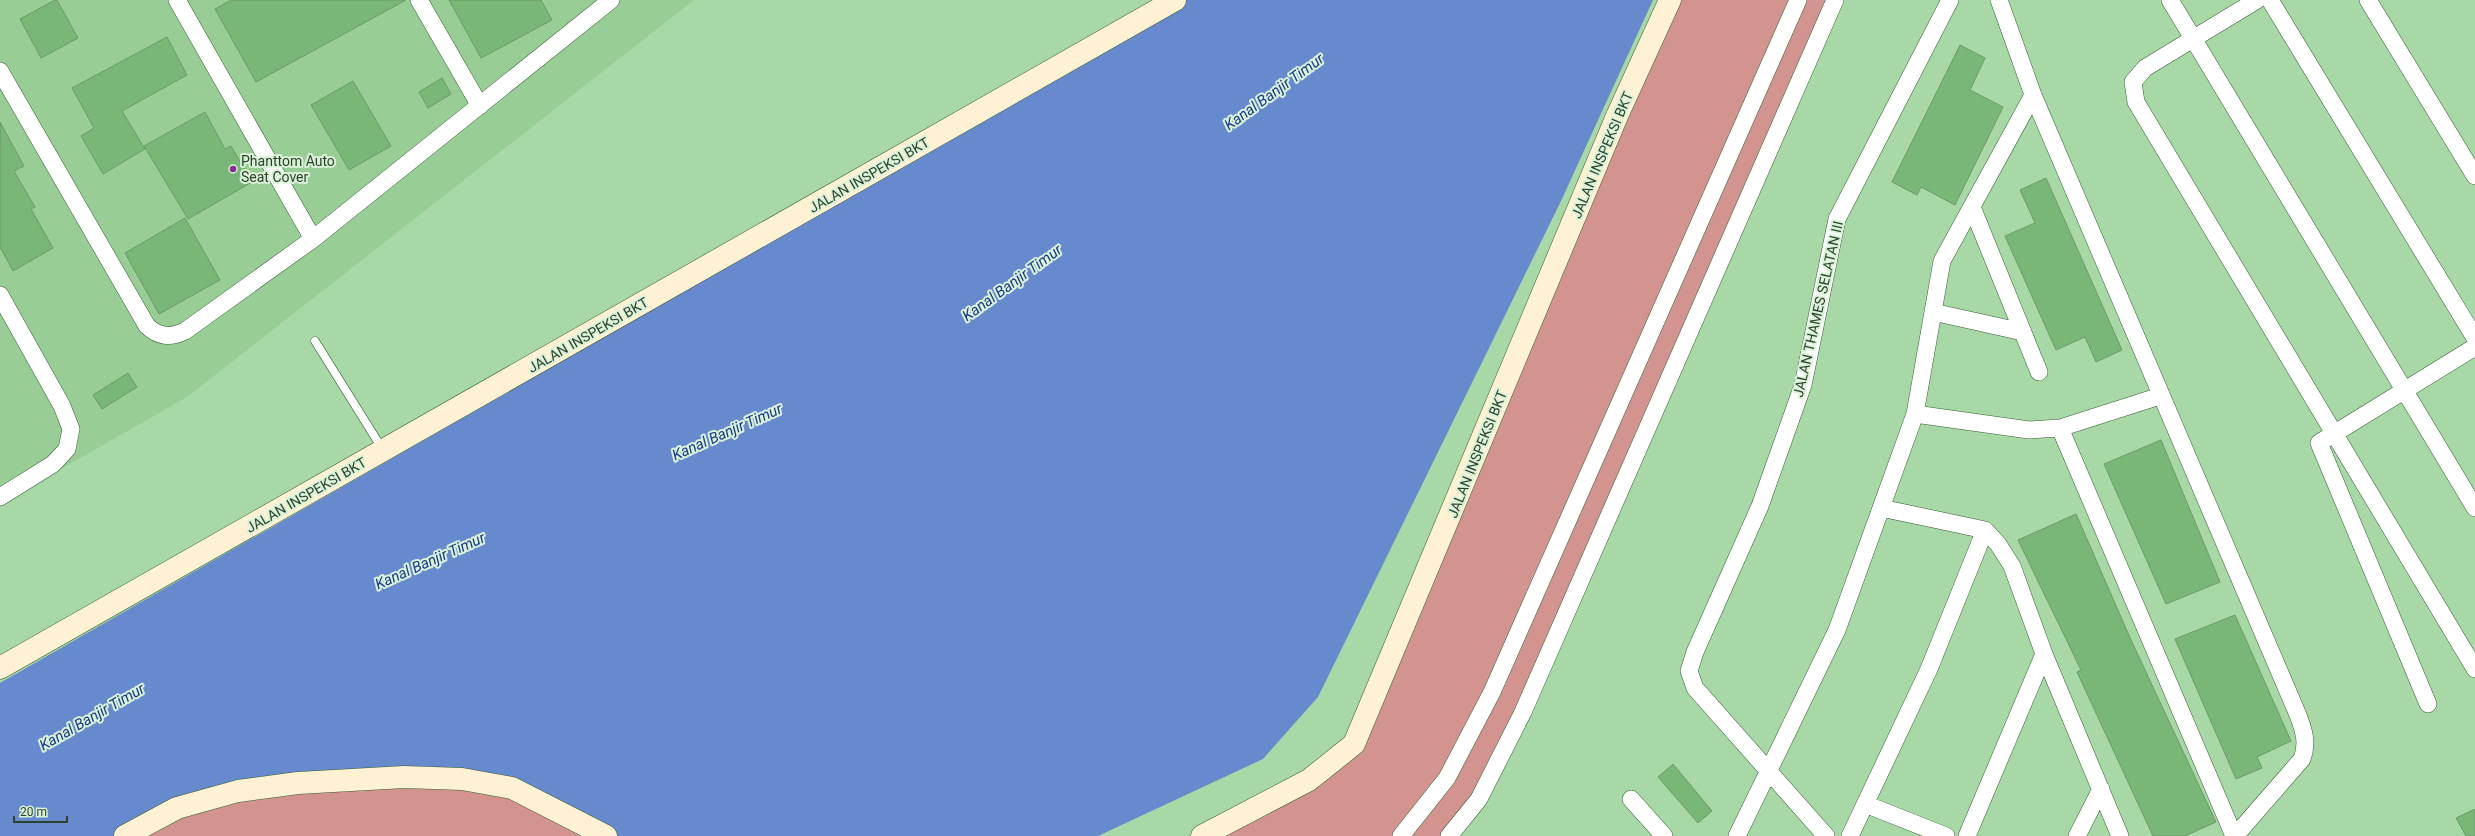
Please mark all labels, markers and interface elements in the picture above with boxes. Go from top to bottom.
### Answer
water label: Kanal Banjir Timur [1221,49,1328,134]
street label: JALAN INSPEKSI BKT [1568,89,1636,221]
street label: JALAN INSPEKSI BKT [806,134,932,216]
place label: Phanttom Auto Seat Cover [241,153,335,185]
marker: Phanttom Auto Seat Cover [228,164,238,174]
street label: JALAN THAMES SELATAN III [1790,219,1846,399]
water label: Kanal Banjir Timur [959,240,1066,325]
street label: JALAN INSPEKSI BKT [525,294,651,376]
street label: JALAN INSPEKSI BKT [1444,387,1510,520]
water label: Kanal Banjir Timur [669,399,786,464]
street label: JALAN INSPEKSI BKT [243,454,369,536]
water label: Kanal Banjir Timur [372,528,489,593]
water label: Kanal Banjir Timur [36,679,149,754]
scale bar [14,798,67,824]
text: 20 m [20,805,47,819]

